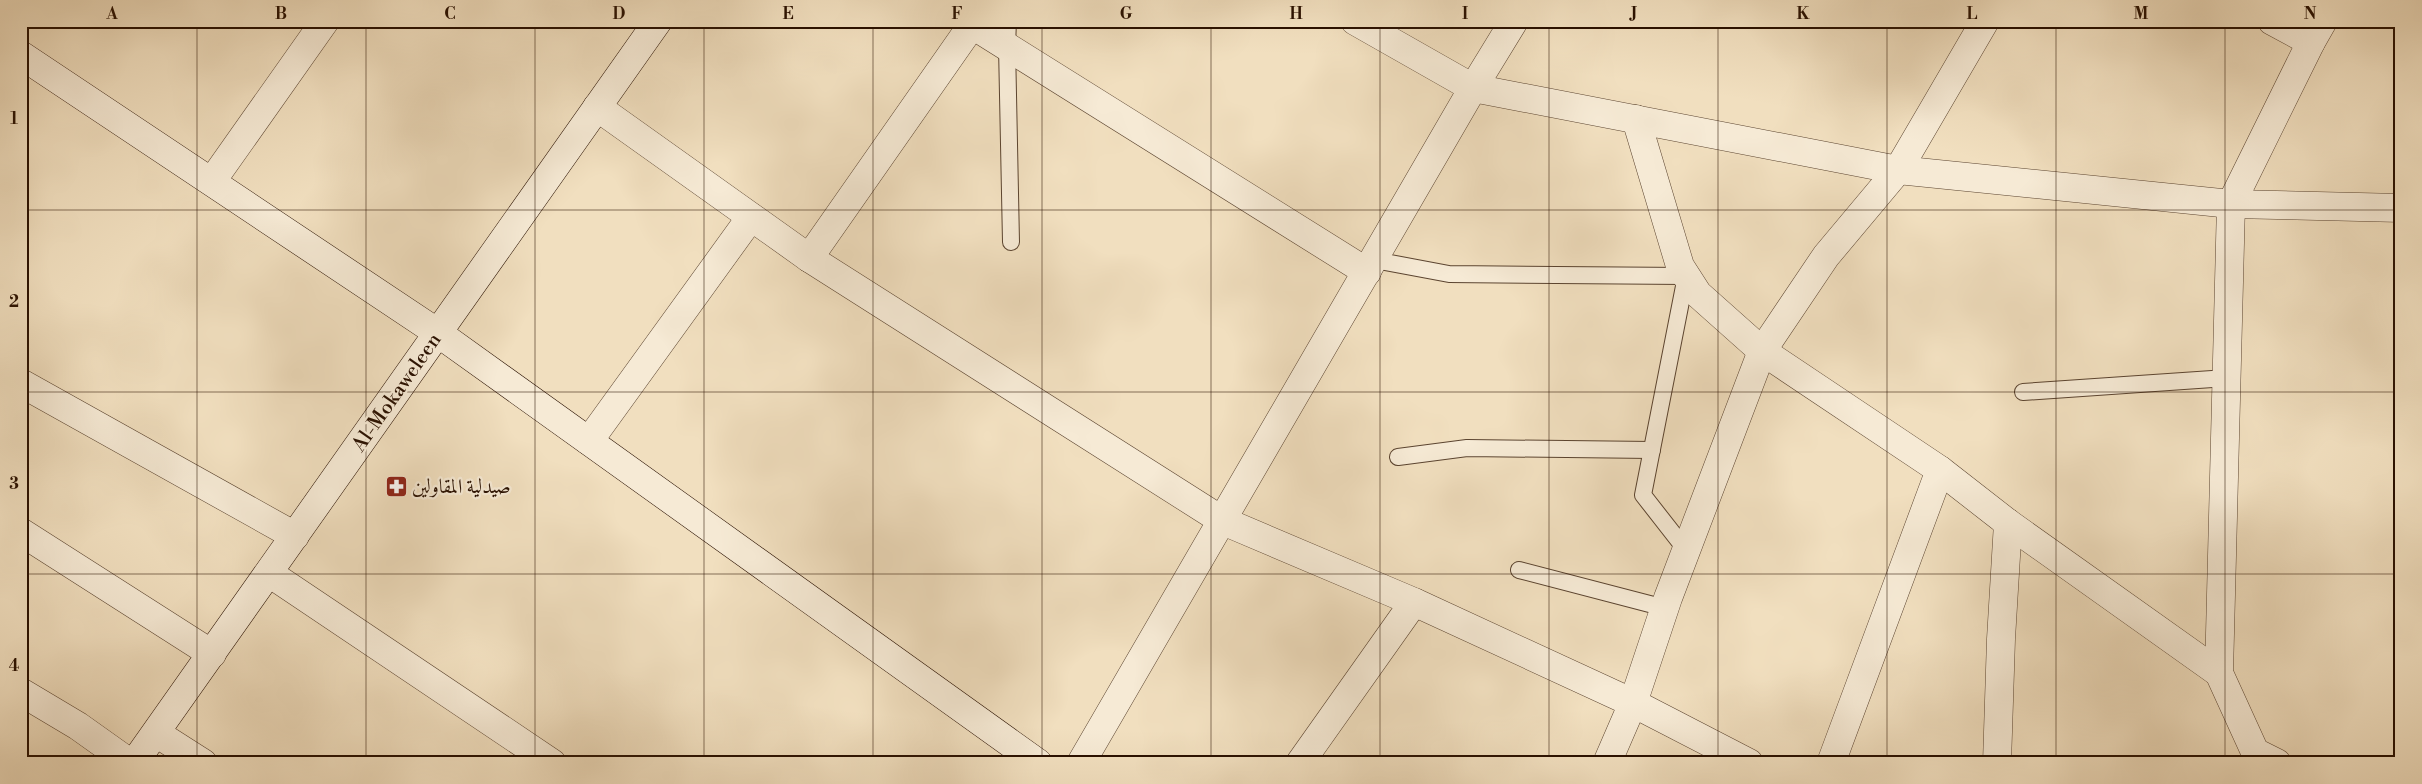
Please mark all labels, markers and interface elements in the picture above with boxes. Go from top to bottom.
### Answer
text: A [105,4,118,24]
text: B [275,4,287,24]
text: C [444,4,456,24]
text: D [613,4,626,24]
text: E [782,4,794,24]
text: F [951,4,963,24]
text: G [1120,4,1133,24]
text: H [1289,4,1303,24]
text: I [1462,4,1468,24]
text: J [1629,4,1637,24]
text: K [1797,4,1811,24]
text: L [1967,4,1978,24]
text: M [2134,4,2149,24]
text: N [2304,4,2317,24]
text: 1 [10,109,18,129]
text: 2 [9,292,19,312]
street label: Al-Mokaweleen [346,329,447,458]
text: 3 [9,474,19,494]
pharmacy icon: صيدلية المقاولين [384,474,408,498]
place label: صيدلية المقاولين [412,475,511,500]
text: 4 [9,656,20,676]

